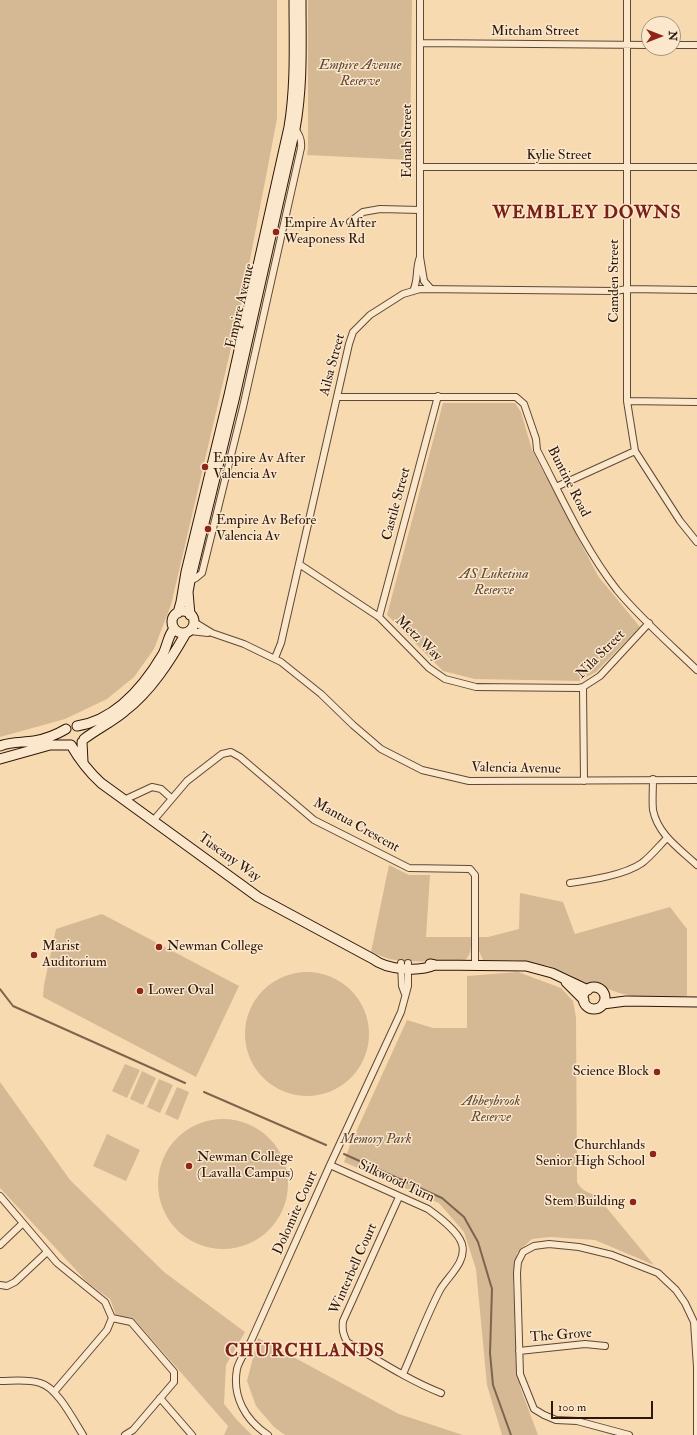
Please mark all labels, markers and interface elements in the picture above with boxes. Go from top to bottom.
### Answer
north arrow [641,16,681,56]
street label: Mitcham Street [491,24,579,40]
text: N [666,31,679,41]
park label: Empire Avenue Reserve [319,58,401,90]
street label: Ednah Street [400,104,416,178]
street label: Kylie Street [526,148,592,164]
district label: WEMBLEY DOWNS [493,203,681,225]
place label: Empire Av After Weaponess Rd [284,216,376,248]
marker: Empire Av After Weaponess Rd [271,227,281,237]
street label: Camden Street [607,239,623,323]
street label: Empire Avenue [223,262,259,350]
street label: Ailsa Street [317,332,349,398]
street label: Buntine Road [543,444,593,520]
place label: Empire Av After Valencia Av [213,451,305,484]
marker: Empire Av After Valencia Av [200,462,210,472]
street label: Castile Street [379,466,415,542]
place label: Empire Av Before Valencia Av [216,513,316,546]
marker: Empire Av Before Valencia Av [203,524,213,534]
park label: AS Luketina Reserve [459,567,529,600]
street label: Metz Way [391,613,445,665]
street label: Nila Street [573,627,629,683]
street label: Valencia Avenue [471,760,561,778]
street label: Mantua Crescent [310,795,402,857]
street label: Tuscany Way [194,830,264,886]
place label: Marist Auditorium [42,939,107,972]
place label: Newman College [167,939,263,955]
marker: Newman College [154,942,164,952]
marker: Marist Auditorium [29,950,39,960]
place label: Lower Oval [148,983,214,999]
marker: Lower Oval [135,986,145,996]
place label: Science Block [573,1064,649,1080]
marker: Science Block [652,1067,662,1077]
park label: Abbeybrook Reserve [462,1094,520,1126]
park label: Memory Park [341,1132,411,1148]
place label: Churchlands Senior High School [535,1138,645,1170]
marker: Churchlands Senior High School [648,1149,658,1159]
place label: Newman College (Lavalla Campus) [197,1150,294,1182]
street label: Silkwood Turn [355,1157,437,1207]
marker: Newman College (Lavalla Campus) [184,1161,194,1171]
street label: Dolomite Court [270,1168,322,1258]
place label: Stem Building [545,1194,625,1210]
marker: Stem Building [628,1197,638,1207]
street label: Winterbell Court [326,1221,382,1317]
street label: The Grove [530,1325,592,1347]
district label: CHURCHLANDS [225,1341,385,1363]
scale bar [553,1393,655,1419]
text: 100 m [558,1400,586,1415]

